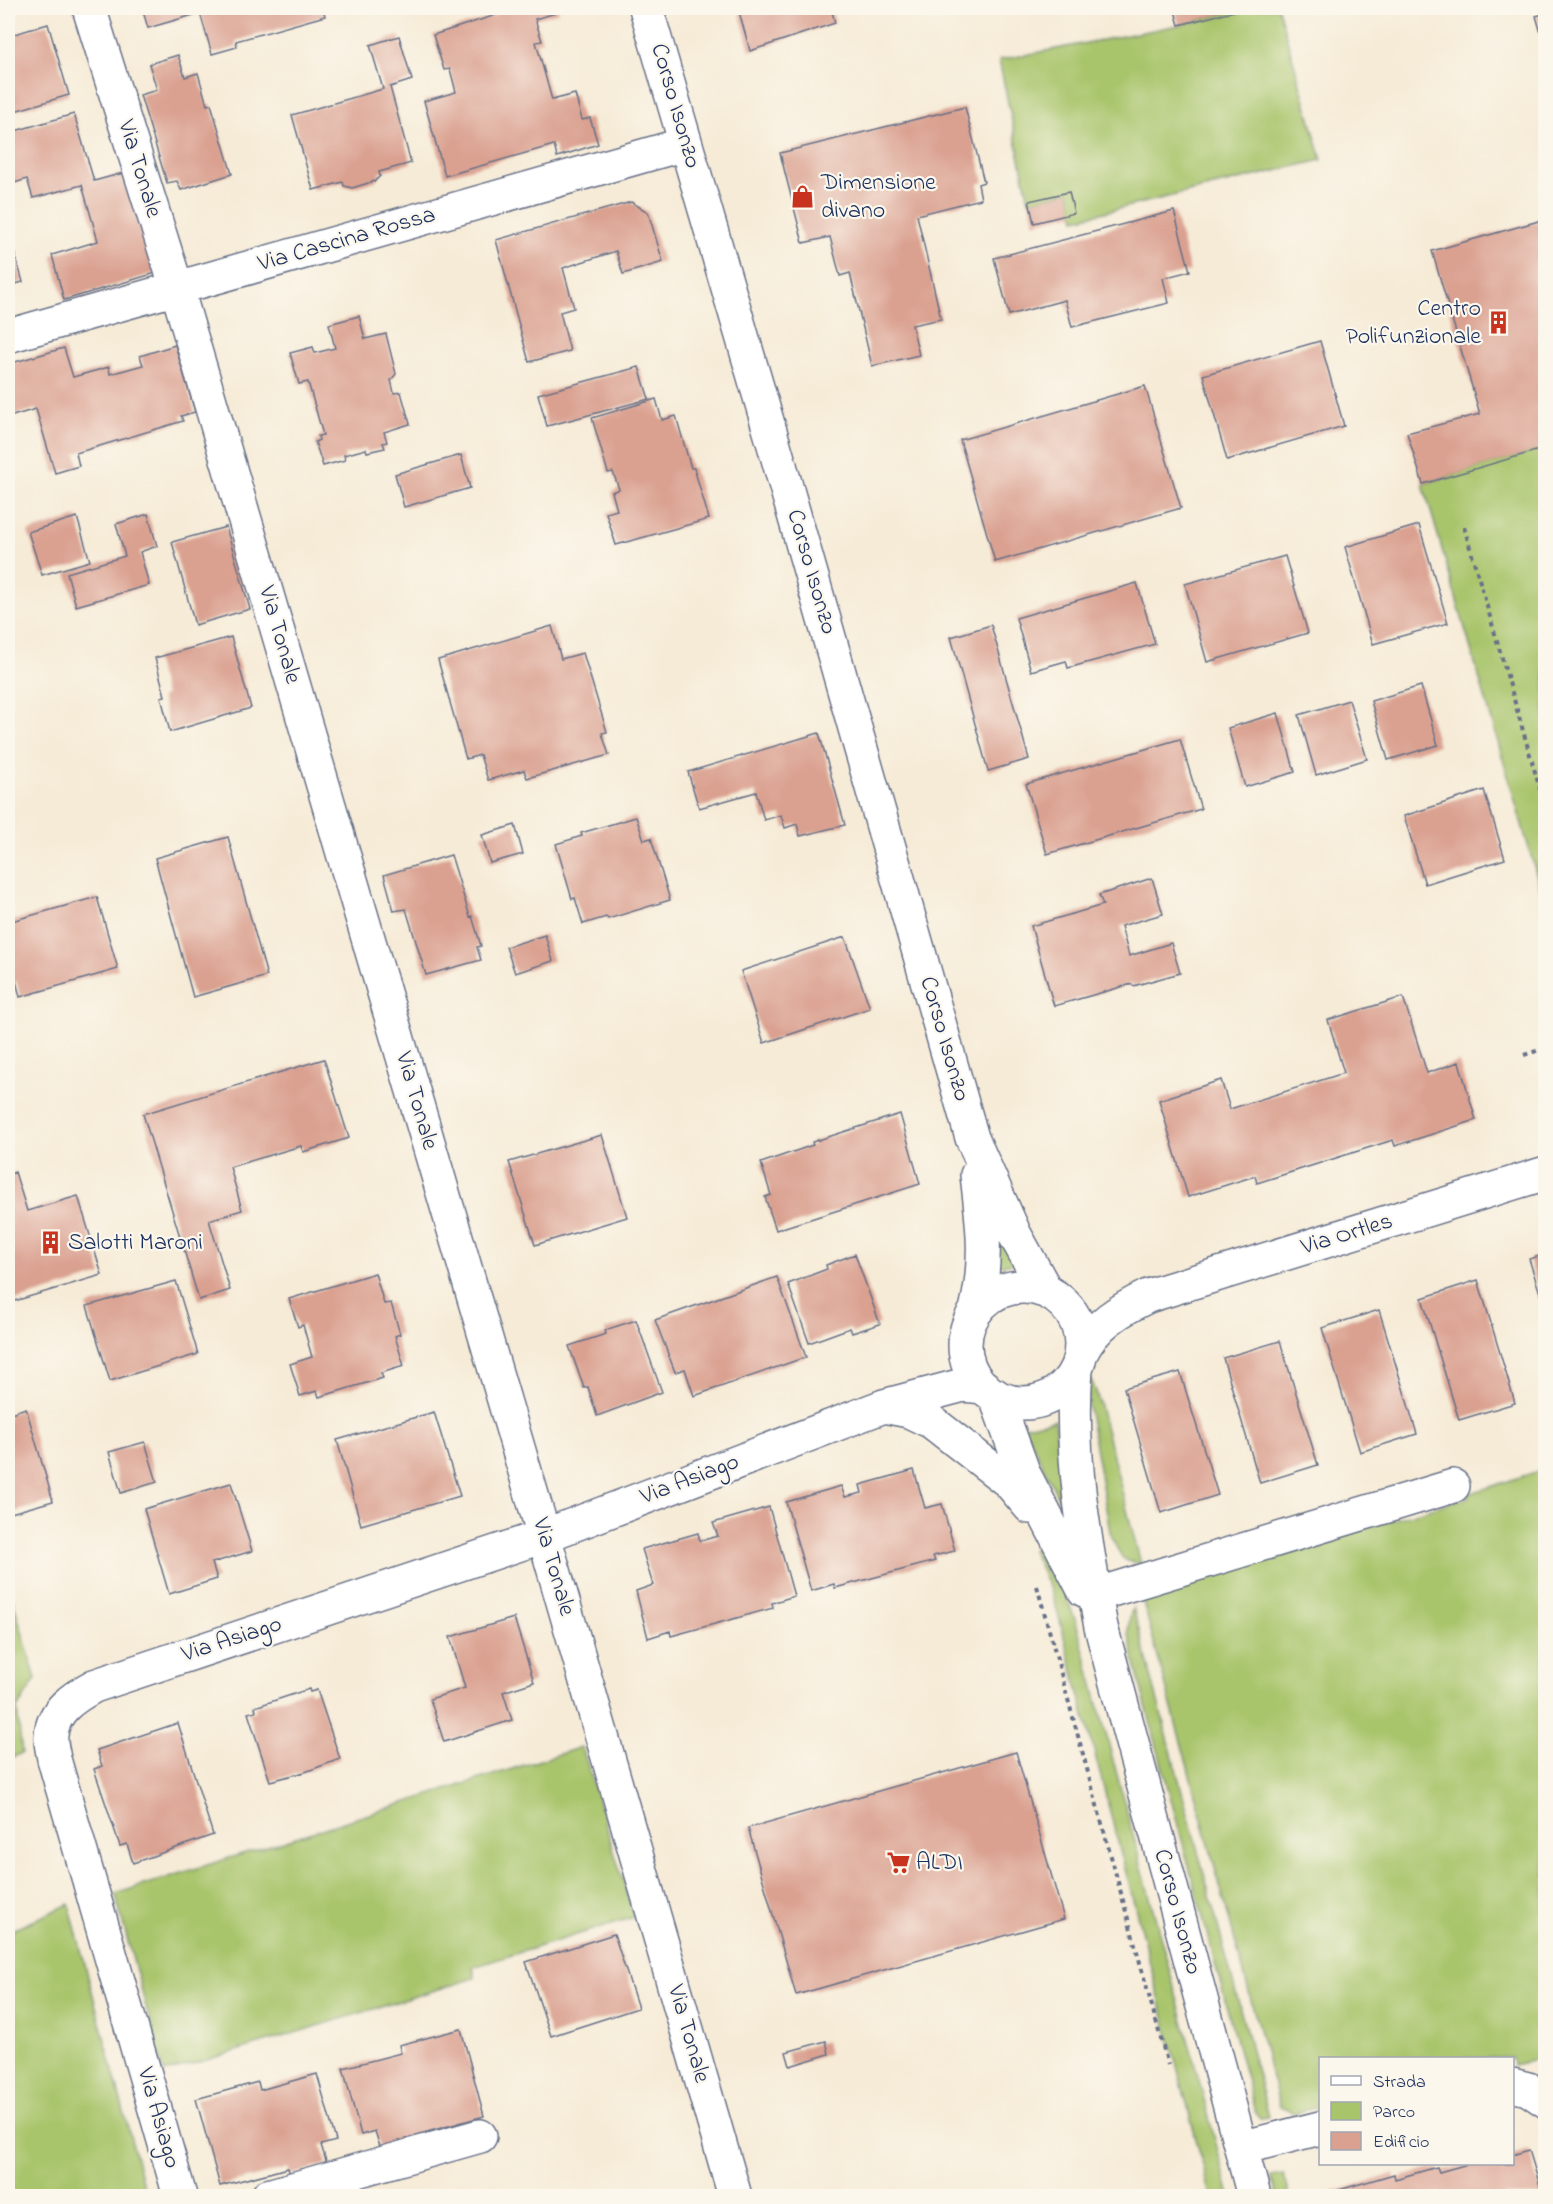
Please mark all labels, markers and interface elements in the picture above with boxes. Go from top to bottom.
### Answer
street label: Corso Isonzo [640,39,710,173]
street label: Via Tonale [107,115,171,222]
place label: Dimensione divano [820,166,936,229]
shop icon: Dimensione divano [790,184,816,210]
street label: Via Cascina Rossa [253,198,440,282]
place label: Centro Polifunzionale [1345,292,1481,355]
building icon: Centro Polifunzionale [1486,310,1512,336]
street label: Corso Isonzo [776,505,846,639]
street label: Via Tonale [248,581,310,688]
street label: Corso Isonzo [909,972,979,1106]
street label: Via Tonale [385,1047,447,1154]
street label: Via Ortles [1296,1205,1397,1266]
place label: Salotti Maroni [68,1226,203,1261]
building icon: Salotti Maroni [37,1230,63,1256]
street label: Via Asiago [635,1445,745,1515]
street label: Via Tonale [522,1513,584,1620]
street label: Via Asiago [177,1607,287,1673]
street label: Corso Isonzo [1143,1845,1211,1979]
place label: ALDI [916,1846,963,1881]
supermarket icon: ALDI [885,1850,911,1876]
street label: Via Tonale [657,1980,719,2087]
legend [1319,2057,1514,2165]
street label: Via Asiago [127,2063,189,2172]
text: Strada [1373,2070,1426,2096]
text: Parco [1373,2100,1415,2126]
text: Edificio [1373,2130,1429,2156]

